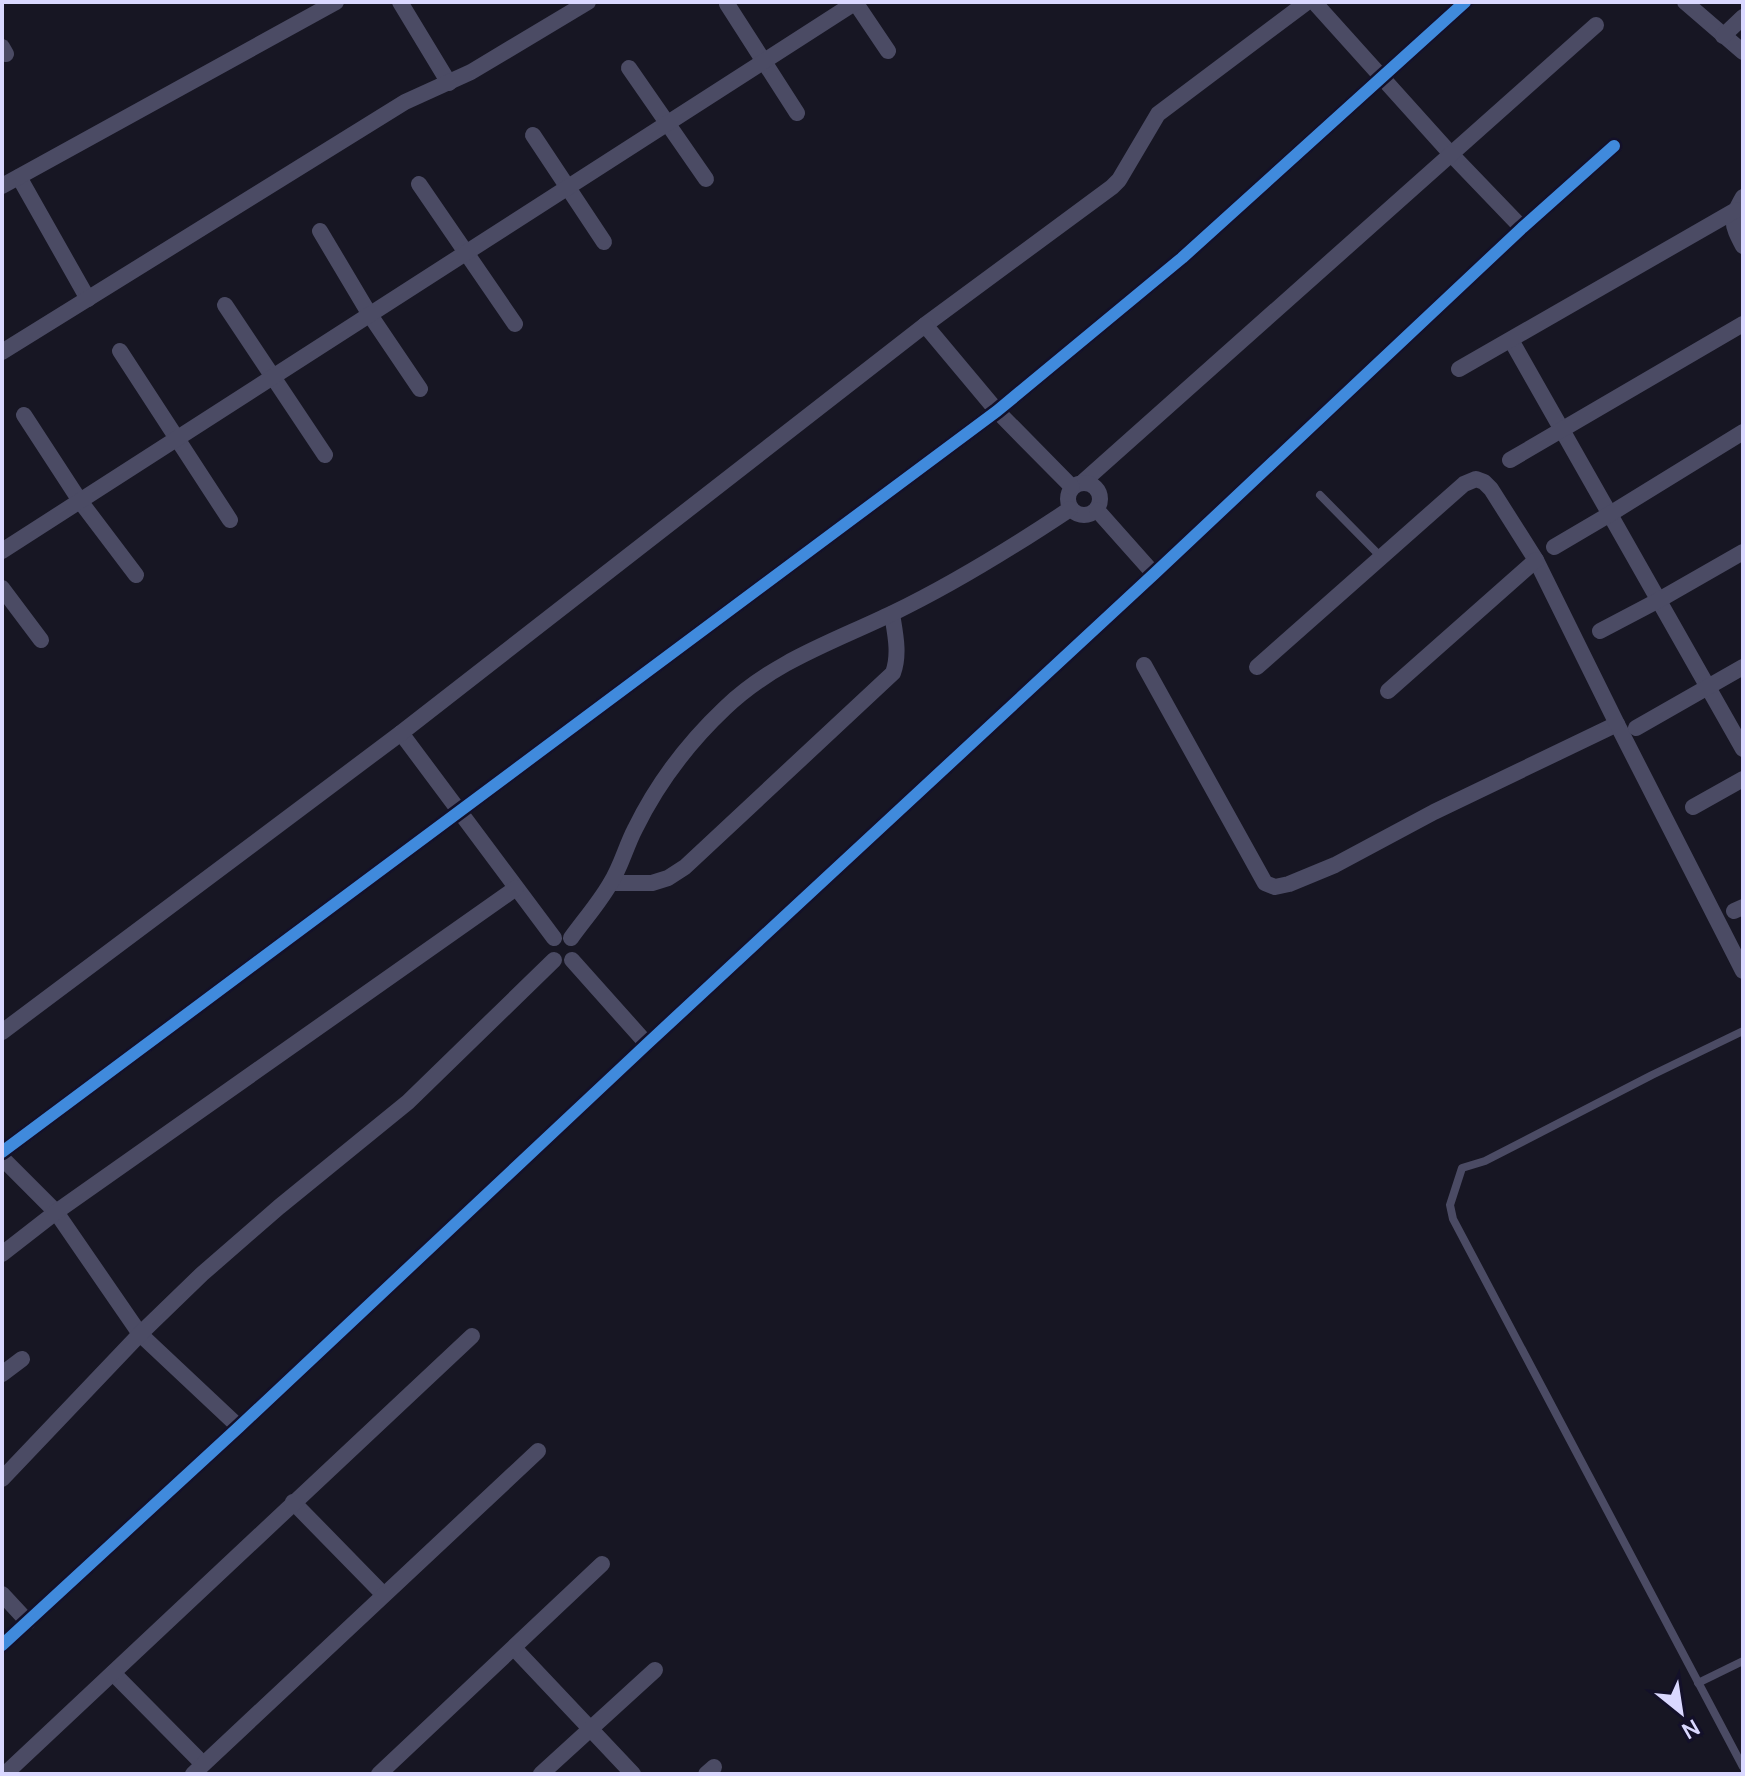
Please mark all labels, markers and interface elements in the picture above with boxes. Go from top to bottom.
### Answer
north arrow [1641,1672,1721,1752]
text: N [1677,1712,1705,1746]

